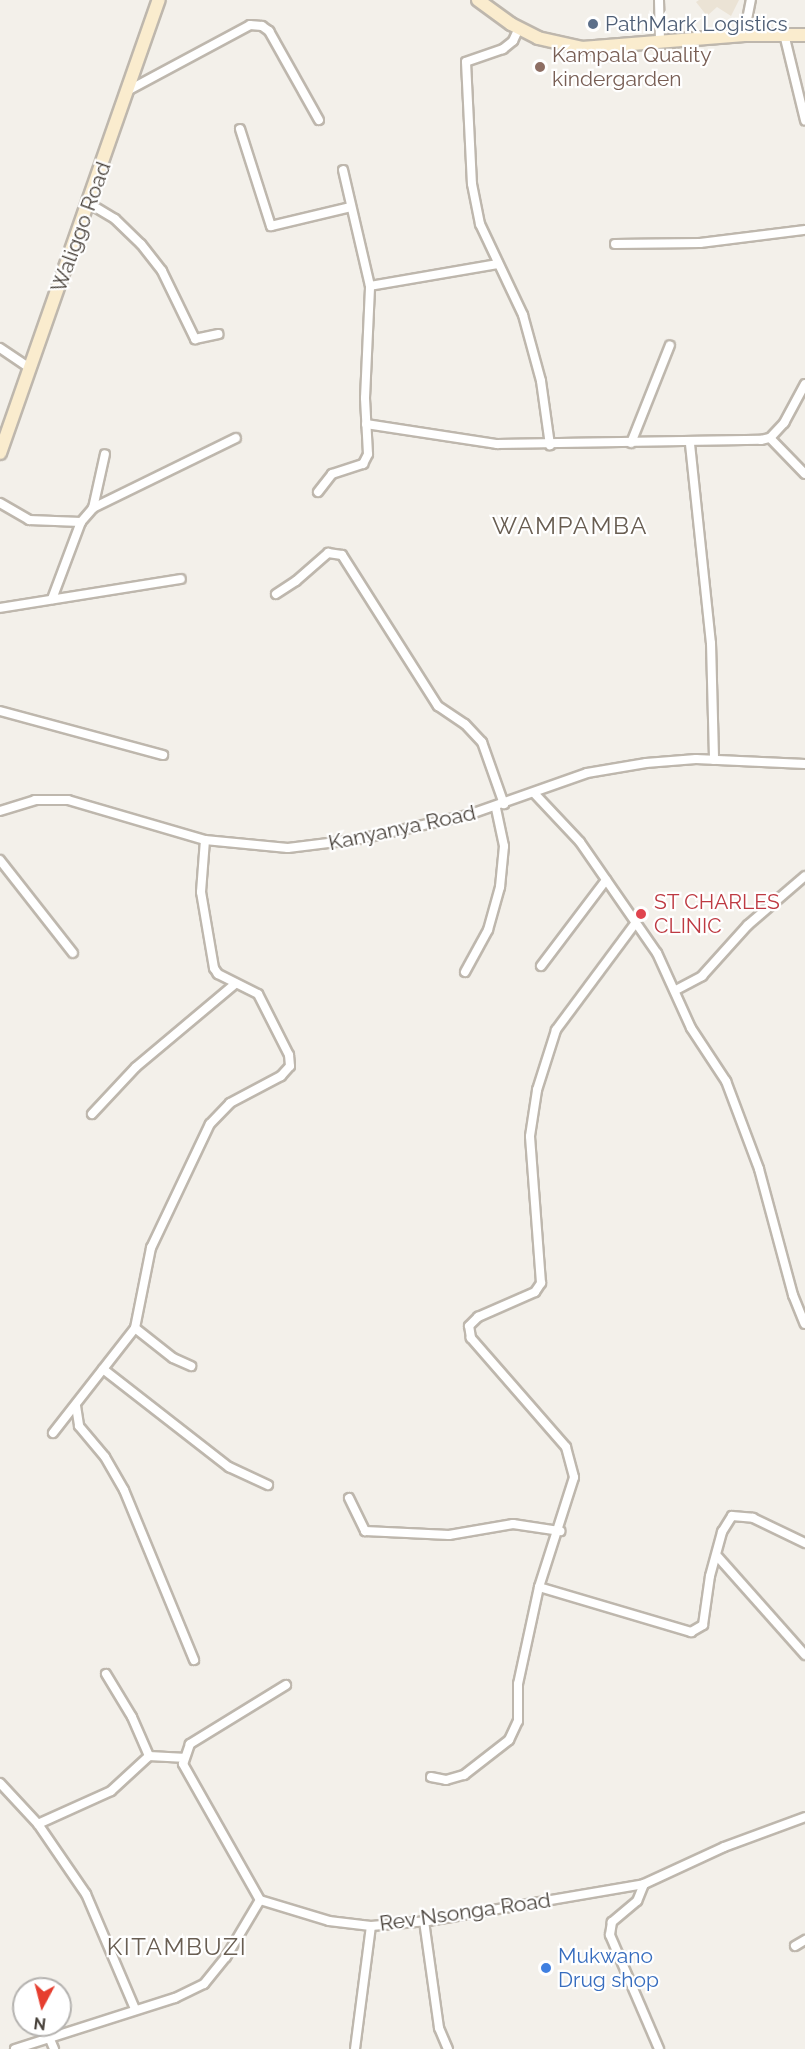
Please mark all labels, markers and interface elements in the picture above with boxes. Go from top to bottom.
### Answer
place label: PathMark Logistics [605,11,788,37]
marker: PathMark Logistics [586,17,600,31]
place label: Kampala Quality kindergarden [552,42,712,92]
marker: Kampala Quality kindergarden [533,60,547,74]
street label: Waliggo Road [46,158,116,296]
district label: WAMPAMBA [492,512,648,540]
street label: Kanyanya Road [326,800,478,856]
place label: ST CHARLES CLINIC [654,889,780,939]
marker: ST CHARLES CLINIC [632,905,650,923]
street label: Rev Nsonga Road [378,1887,552,1937]
district label: KITAMBUZI [107,1933,247,1961]
place label: Mukwano Drug shop [558,1943,659,1993]
marker: Mukwano Drug shop [539,1961,553,1975]
north arrow [12,1977,72,2037]
text: N [33,2013,47,2034]

